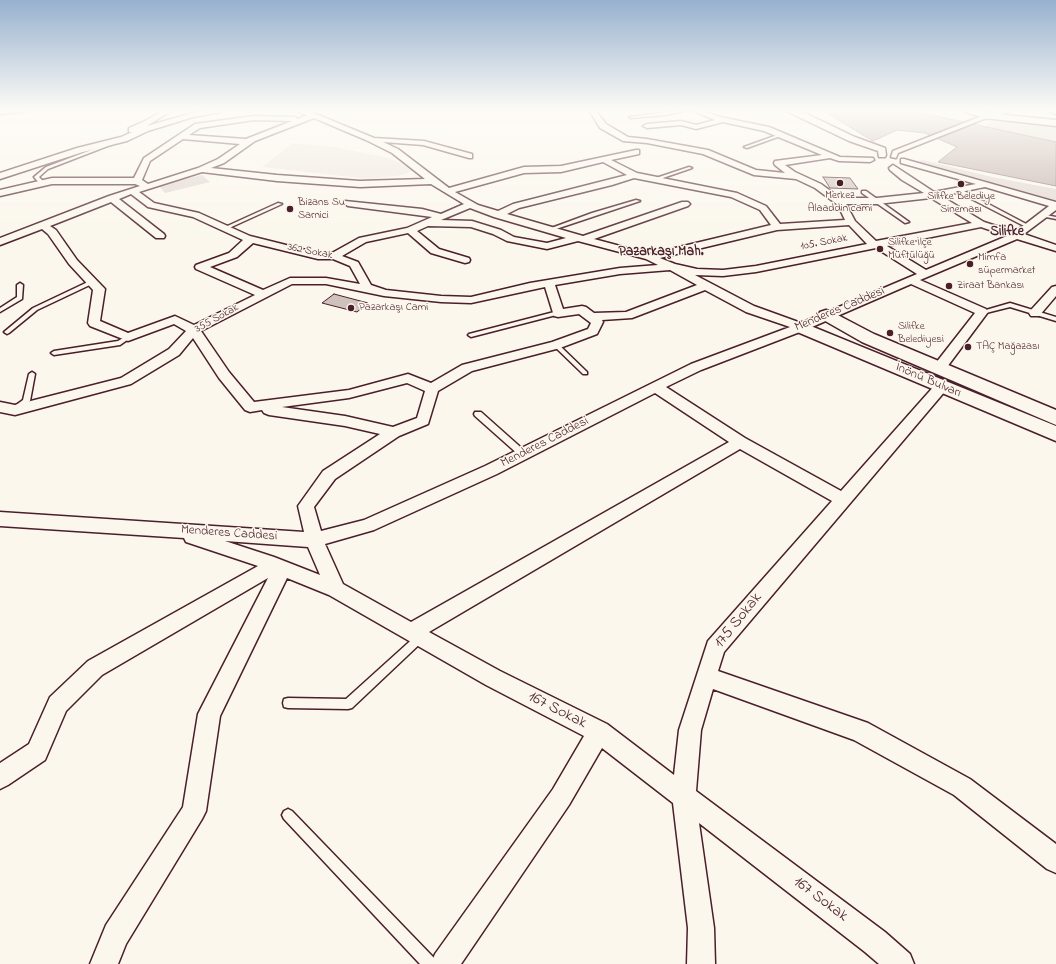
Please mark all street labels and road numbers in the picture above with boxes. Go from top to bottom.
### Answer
street label: 105. Sokak [799,232,849,254]
street label: 362 Sokak [286,241,334,263]
street label: Menderes Caddesi [793,284,887,336]
street label: 355 Sokak [193,302,241,336]
street label: İnönü Bulvarı [893,360,963,402]
street label: Menderes Caddesi [498,414,592,472]
street label: Menderes Caddesi [180,523,278,545]
street label: 175 Sokak [711,589,767,653]
street label: 167 Sokak [524,688,590,734]
street label: 167 Sokak [789,873,851,927]

